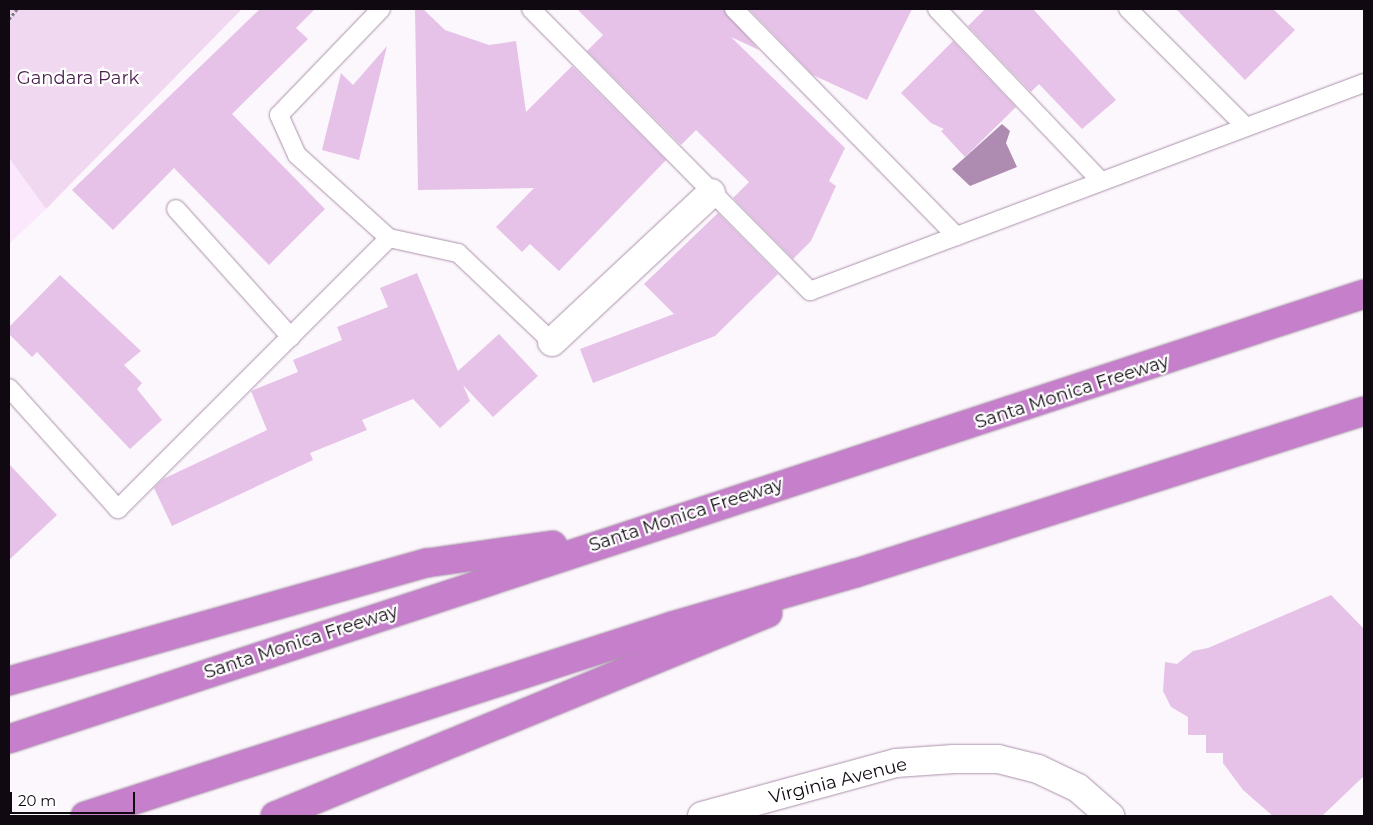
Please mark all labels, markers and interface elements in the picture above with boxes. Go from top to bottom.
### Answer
park label: Gandara Park [17,67,139,89]
street label: Santa Monica Freeway [972,350,1172,434]
street label: Santa Monica Freeway [586,473,786,557]
street label: Santa Monica Freeway [201,600,401,684]
street label: Virginia Avenue [767,753,909,809]
scale bar [12,782,138,814]
text: 20 m [18,791,56,810]

